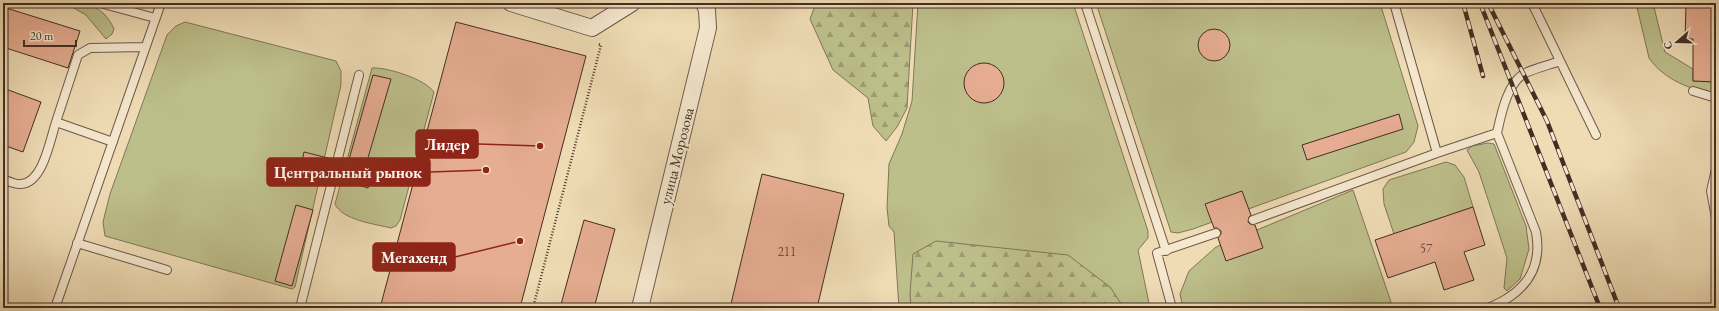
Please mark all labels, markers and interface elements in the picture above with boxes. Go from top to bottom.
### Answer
scale bar [24,22,76,48]
north arrow [1657,22,1697,62]
text: 20 m [30,28,54,44]
text: С [1660,39,1676,51]
street label: улица Морозова [655,105,698,206]
callout: Лидер [416,130,478,158]
text: Лидер [424,134,470,155]
callout: Центральный рынок [267,158,430,186]
text: Центральный рынок [274,162,422,183]
house number: 57 [1420,240,1433,257]
callout: Мегахенд [373,243,455,271]
house number: 211 [778,243,796,260]
text: Мегахенд [381,247,448,268]

